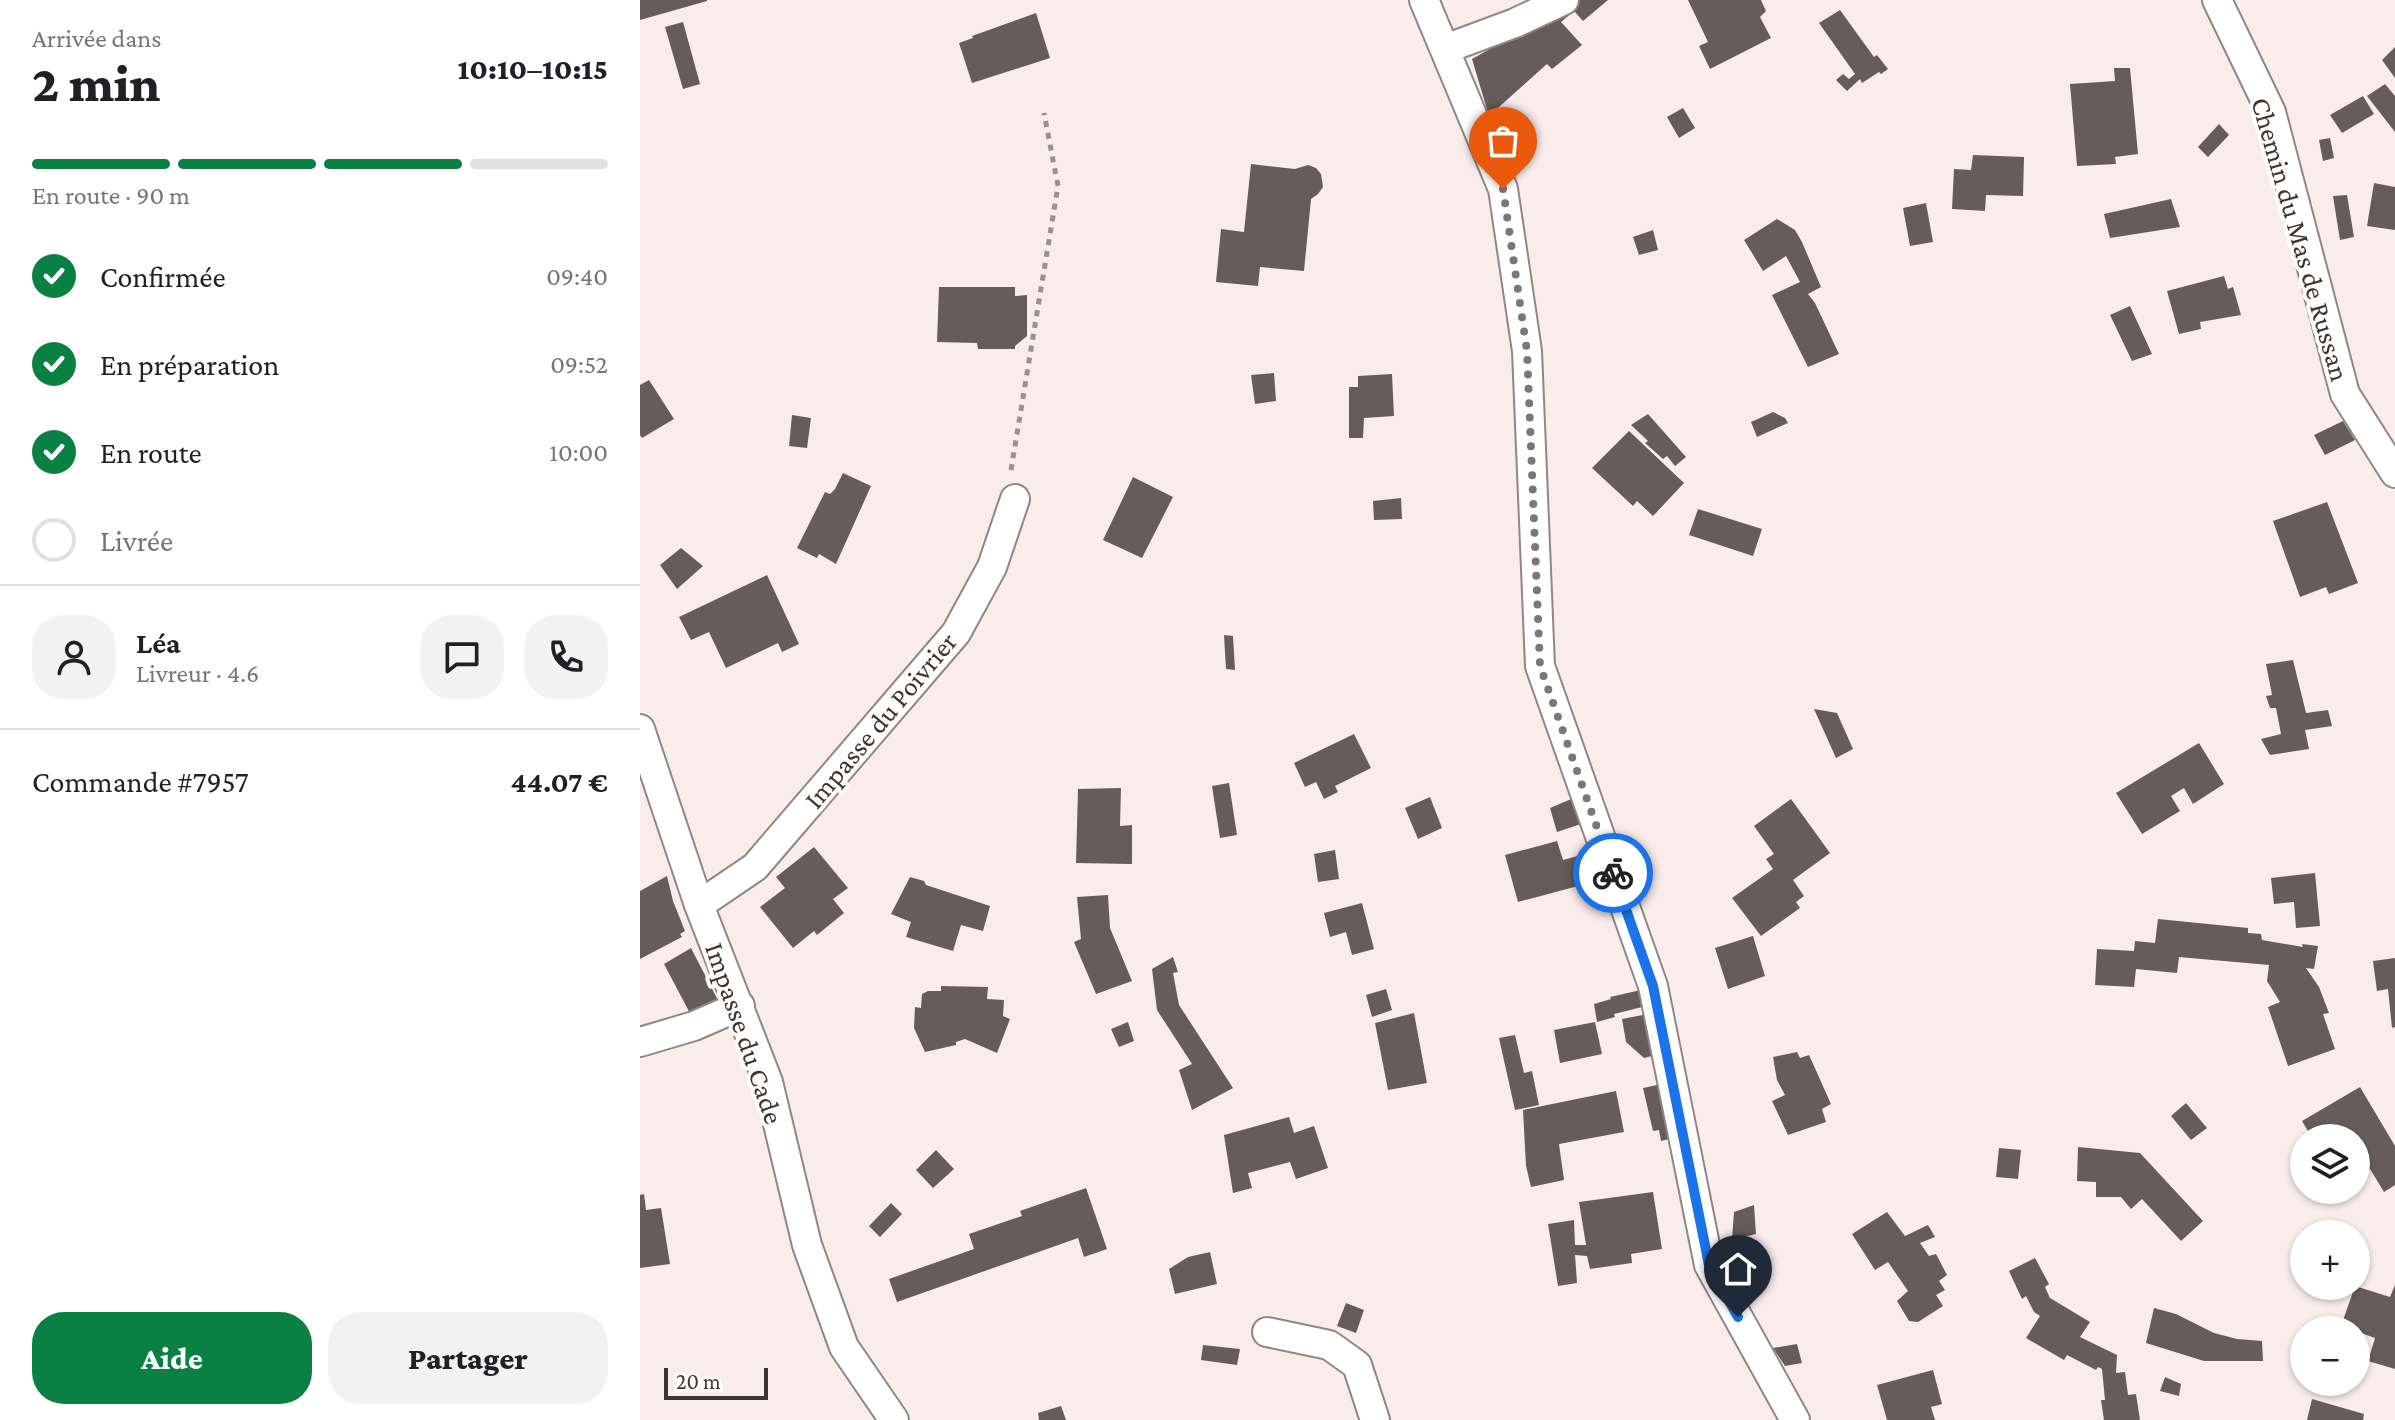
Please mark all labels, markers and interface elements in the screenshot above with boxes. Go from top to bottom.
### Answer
text: Arrivée dans [32,24,161,53]
text: 10:10–10:15 [458,52,608,85]
text: 2 min [32,54,160,112]
street label: Chemin du Mas de Russan [2245,94,2356,385]
pin [1469,107,1537,189]
icon: bag [1481,119,1525,163]
text: En route · 90 m [32,181,190,210]
icon: check [32,254,76,298]
text: Confirmée [100,260,226,293]
text: 09:40 [546,262,608,291]
icon: check [32,342,76,386]
text: En préparation [100,348,279,381]
text: 09:52 [550,350,608,379]
icon: check [32,430,76,474]
text: En route [100,436,202,469]
text: 10:00 [549,438,608,467]
text: Livrée [100,524,173,557]
button: person [32,615,116,699]
button: chat [420,615,504,699]
button: phone [524,615,608,699]
text: Léa [136,626,181,659]
street label: Impasse du Poivrier [798,626,963,815]
text: Livreur · 4.6 [136,659,259,688]
text: Commande #7957 [32,765,249,798]
text: 44.07 € [511,765,608,798]
courier [1573,833,1653,913]
icon: bike [1591,851,1635,895]
street label: Impasse du Cade [699,939,790,1128]
map controls [2290,1124,2370,1396]
button: layers [2290,1124,2370,1204]
button: + [2290,1220,2370,1300]
pin [1704,1235,1772,1317]
icon: home [1716,1247,1760,1291]
button: Aide [32,1312,312,1404]
button: Partager [328,1312,608,1404]
button: − [2290,1316,2370,1396]
scale bar [664,1364,768,1400]
text: 20 m [676,1369,721,1394]

